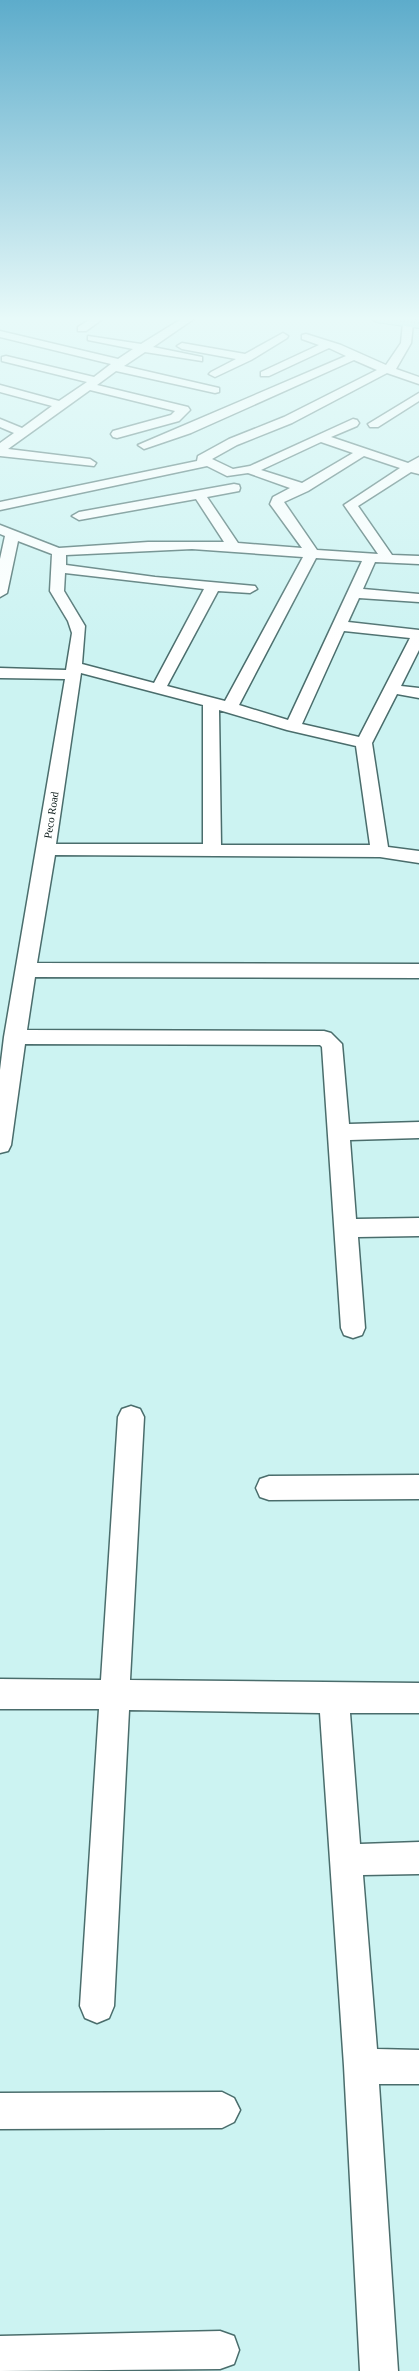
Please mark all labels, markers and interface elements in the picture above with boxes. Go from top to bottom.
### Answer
street label: Peco Road [41,790,61,839]

